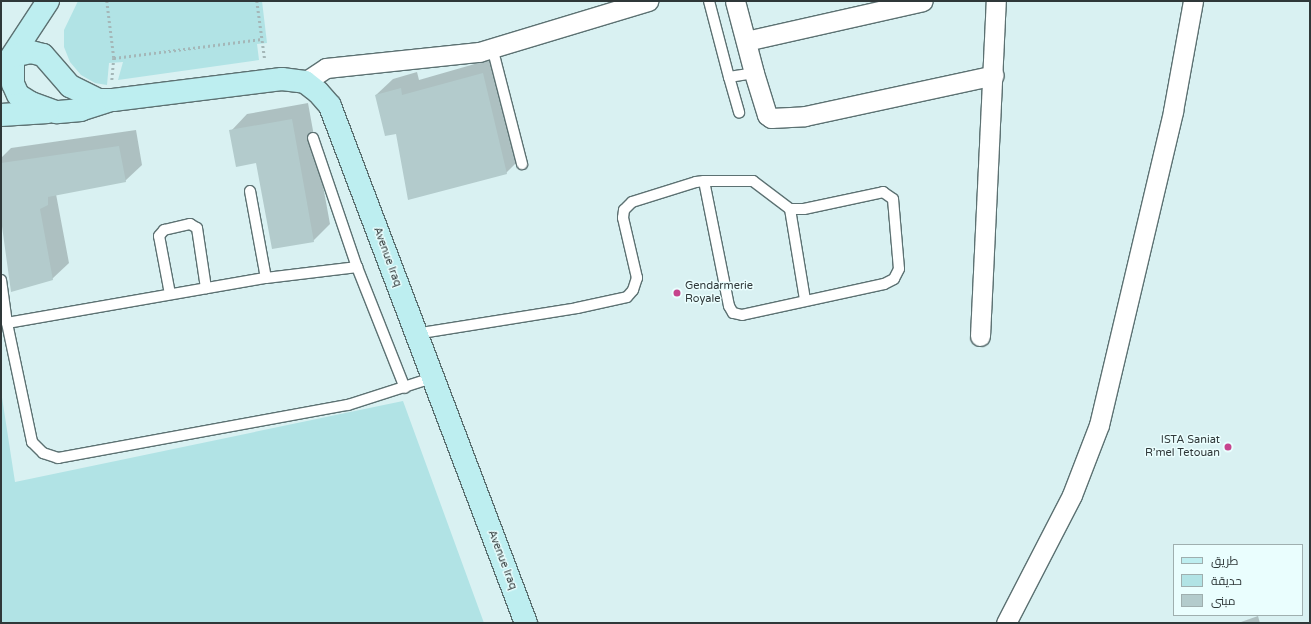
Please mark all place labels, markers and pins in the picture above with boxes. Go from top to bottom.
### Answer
place label: Gendarmerie Royale [685,280,753,306]
marker: Gendarmerie Royale [672,288,682,298]
place label: ISTA Saniat R’mel Tetouan [1145,434,1220,460]
marker: ISTA Saniat R’mel Tetouan [1223,442,1233,452]

